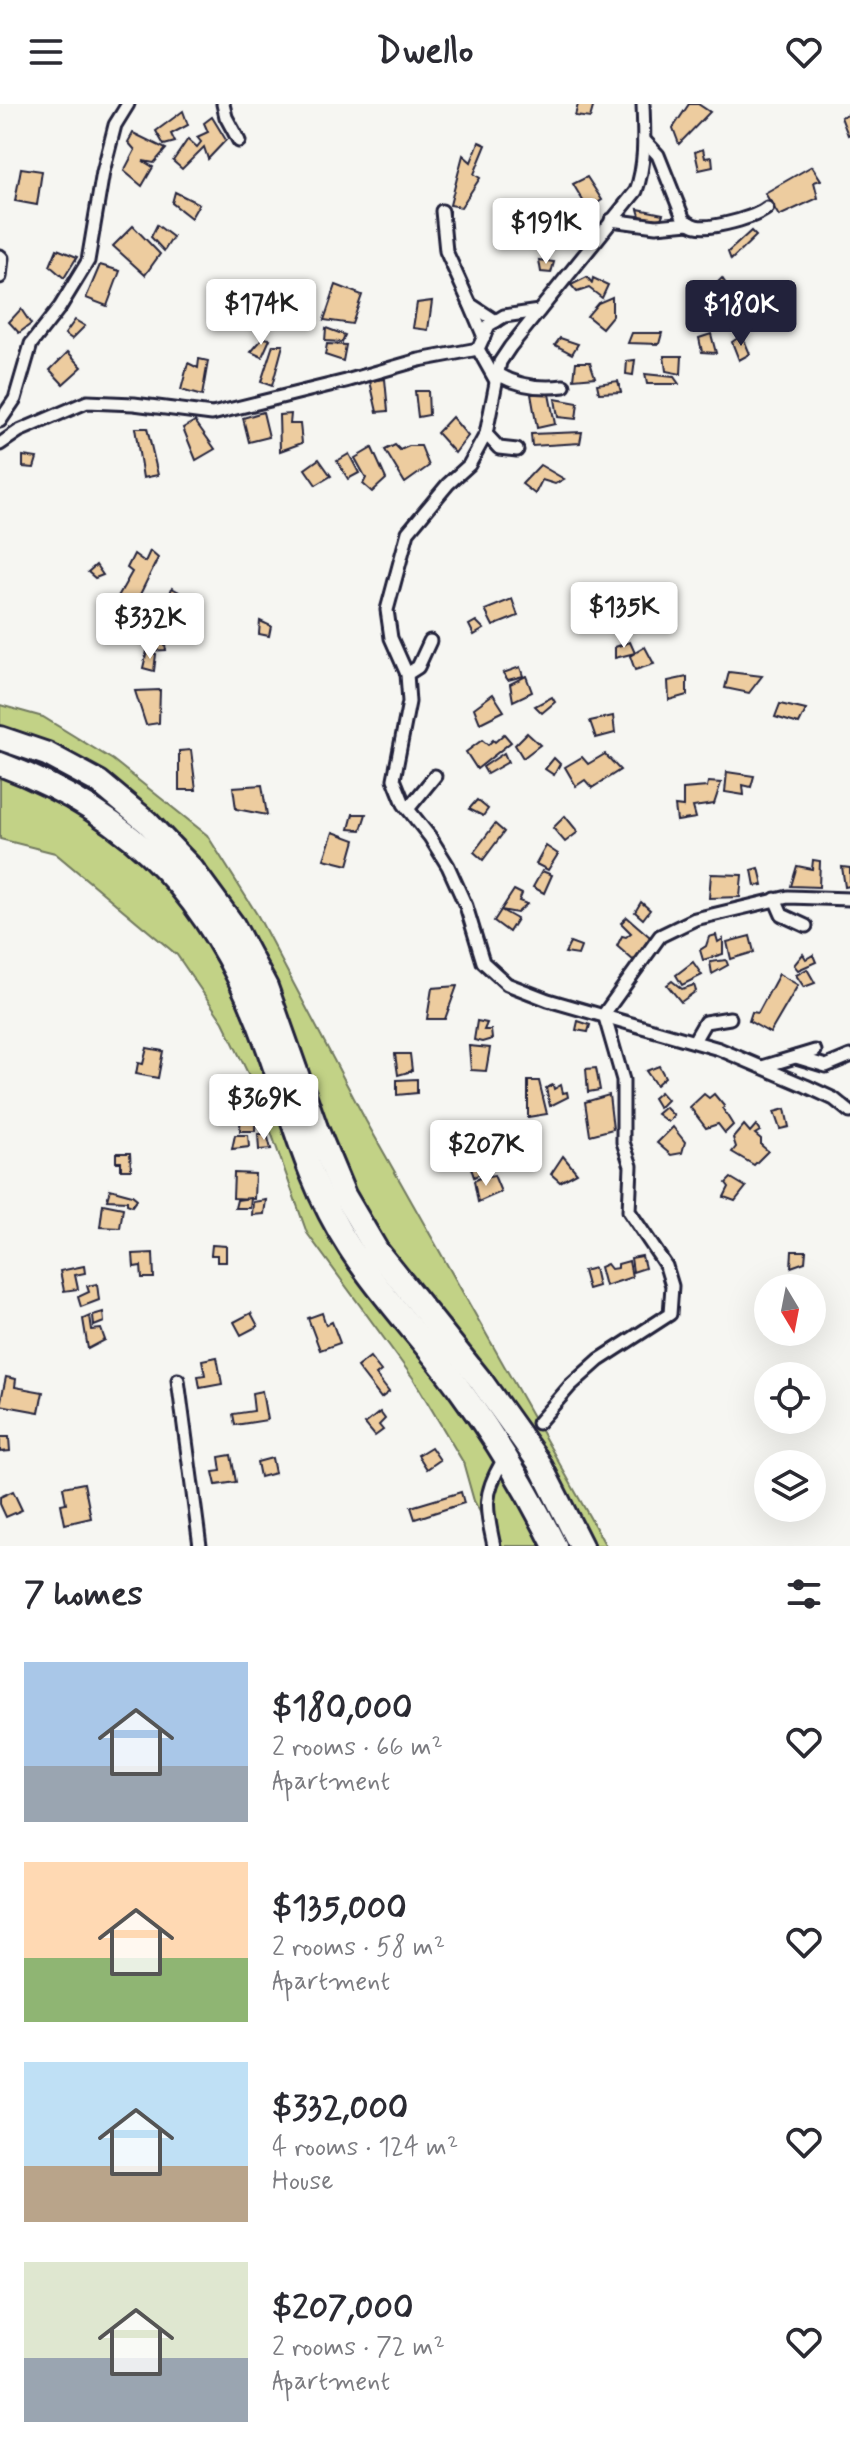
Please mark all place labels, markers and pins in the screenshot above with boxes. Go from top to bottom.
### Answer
pin: $191K [490,198,602,266]
pin: $174K [205,279,317,347]
pin: $180K [685,280,797,348]
pin: $135K [568,582,680,650]
pin: $332K [94,593,206,661]
pin: $369K [208,1074,320,1142]
pin: $207K [430,1120,542,1188]

